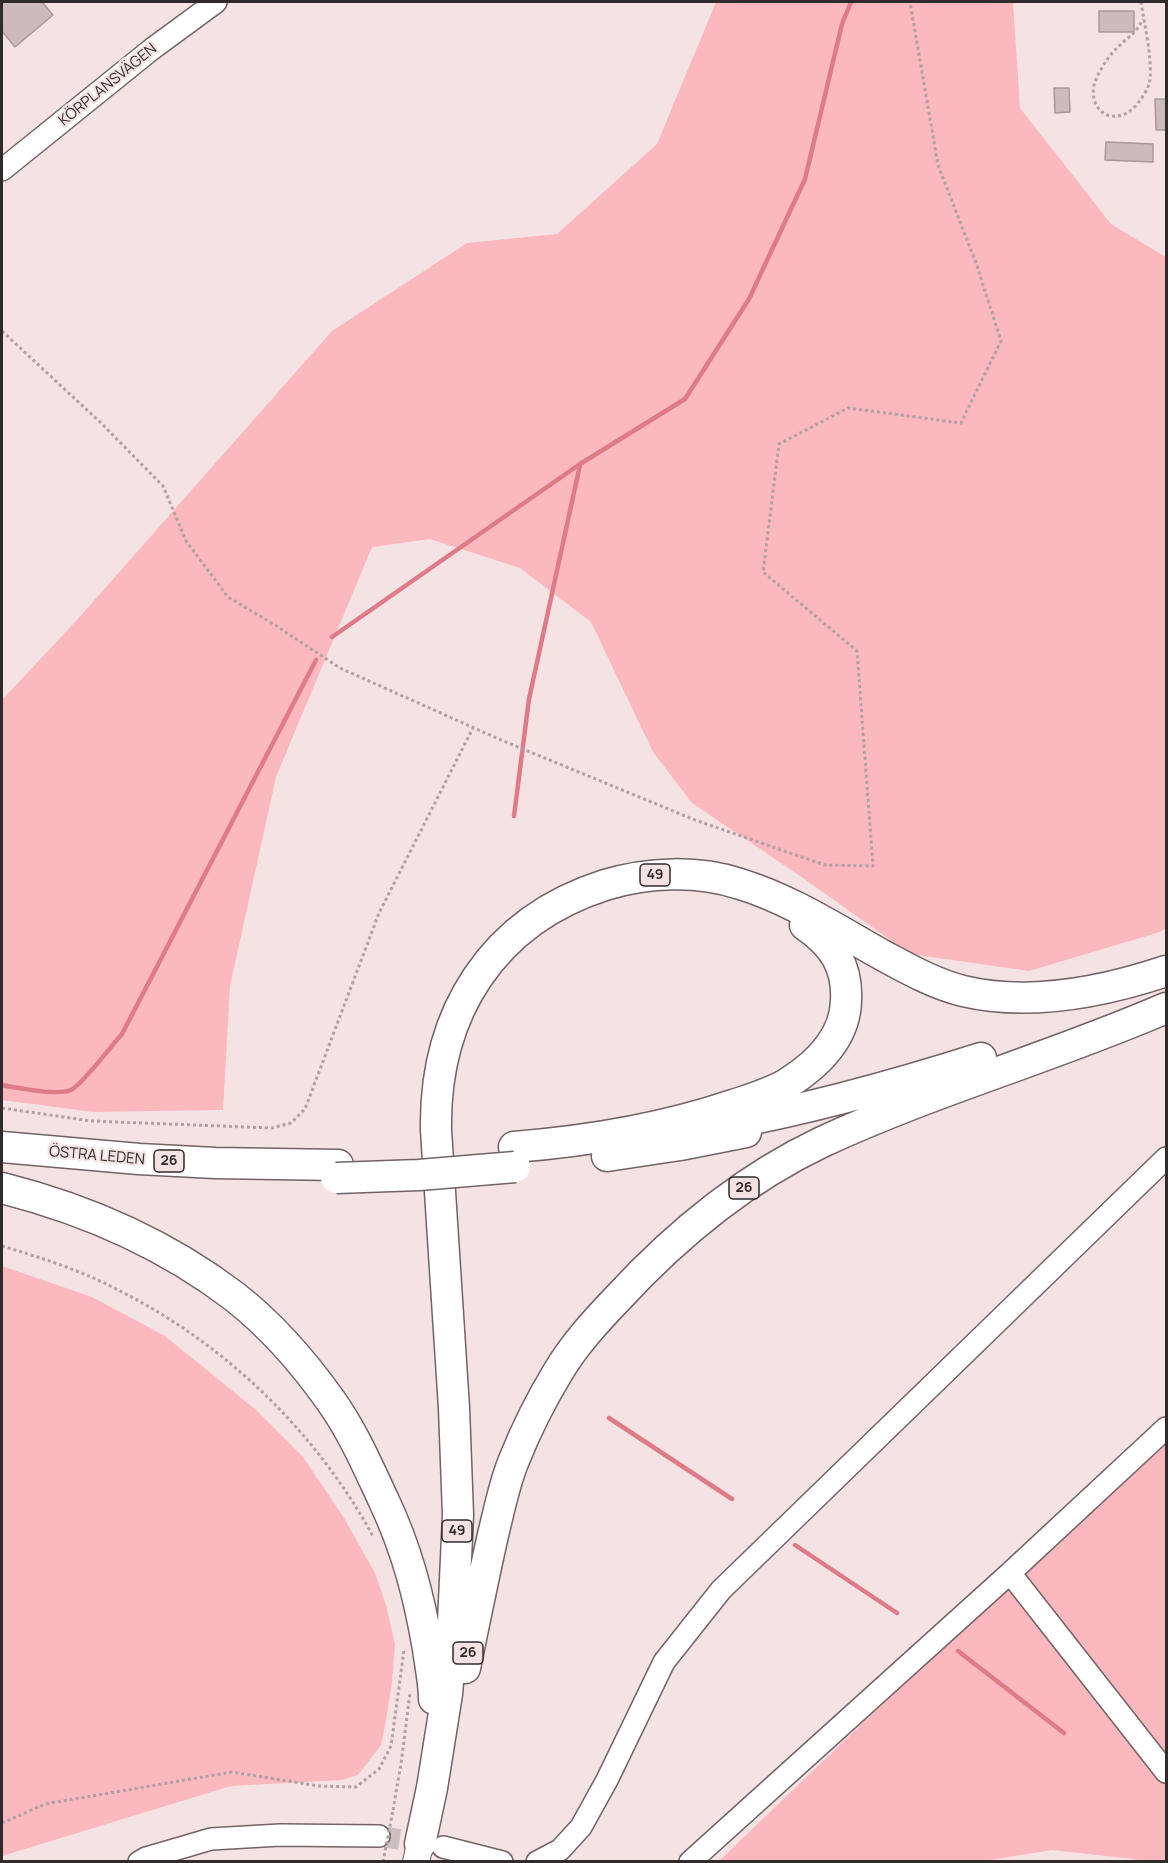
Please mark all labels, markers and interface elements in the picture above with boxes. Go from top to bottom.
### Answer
street label: KÖRPLANSVÄGEN [55,40,161,130]
road number: 49 [640,864,670,886]
street label: ÖSTRA LEDEN [48,1143,146,1169]
road number: 26 [154,1150,184,1172]
road number: 26 [729,1177,759,1199]
road number: 49 [442,1520,472,1542]
road number: 26 [453,1642,483,1664]

